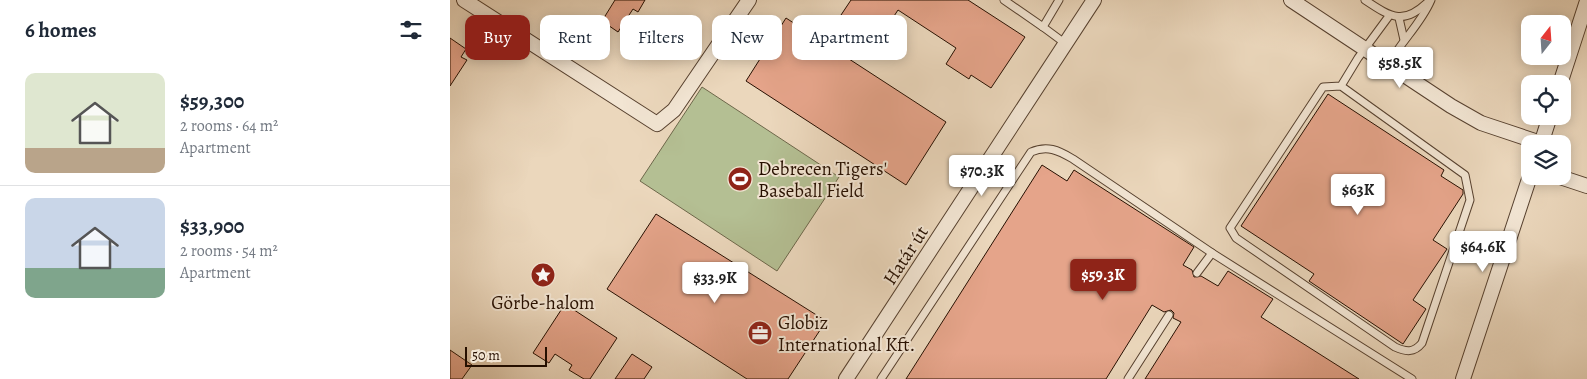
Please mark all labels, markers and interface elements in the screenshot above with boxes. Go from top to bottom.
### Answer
chip: Buy [465,15,530,60]
chip: Rent [540,15,610,60]
chip: Filters [620,15,702,60]
chip: New [712,15,782,60]
chip: Apartment [792,15,907,60]
north arrow [1521,15,1571,65]
map controls [1521,15,1571,185]
text: 6 homes [25,16,97,44]
icon: filters [397,16,425,44]
pin: $58.5K [1359,46,1441,89]
text: $58.5K [1378,52,1422,74]
button: locate [1521,75,1571,125]
text: $59,300 [180,87,244,115]
icon: home [65,93,125,153]
text: 2 rooms · 64 m² [180,115,278,137]
button: layers [1521,135,1571,185]
text: Apartment [180,137,251,159]
pin: $70.3K [941,154,1023,197]
place label: Debrecen Tigers' Baseball Field [758,156,887,204]
text: $70.3K [960,160,1004,182]
sports icon: Debrecen Tigers' Baseball Field [727,166,753,192]
pin: $63K [1328,174,1388,216]
text: $63K [1342,179,1374,201]
text: $33,900 [180,212,244,240]
icon: home [65,218,125,278]
street label: Határ út [877,221,935,290]
pin: $64.6K [1442,230,1524,273]
text: $64.6K [1461,236,1505,258]
text: 2 rooms · 54 m² [180,240,278,262]
pin: $59.3K [1062,258,1144,301]
text: Apartment [180,262,251,284]
place icon: Görbe-halom [530,262,556,288]
pin: $33.9K [674,262,756,304]
text: $59.3K [1081,264,1125,286]
text: $33.9K [693,267,737,289]
place label: Görbe-halom [491,290,595,316]
place label: Globiz International Kft. [778,310,915,358]
office icon: Globiz International Kft. [747,320,773,346]
scale bar [465,344,548,367]
text: 50 m [472,346,500,365]

